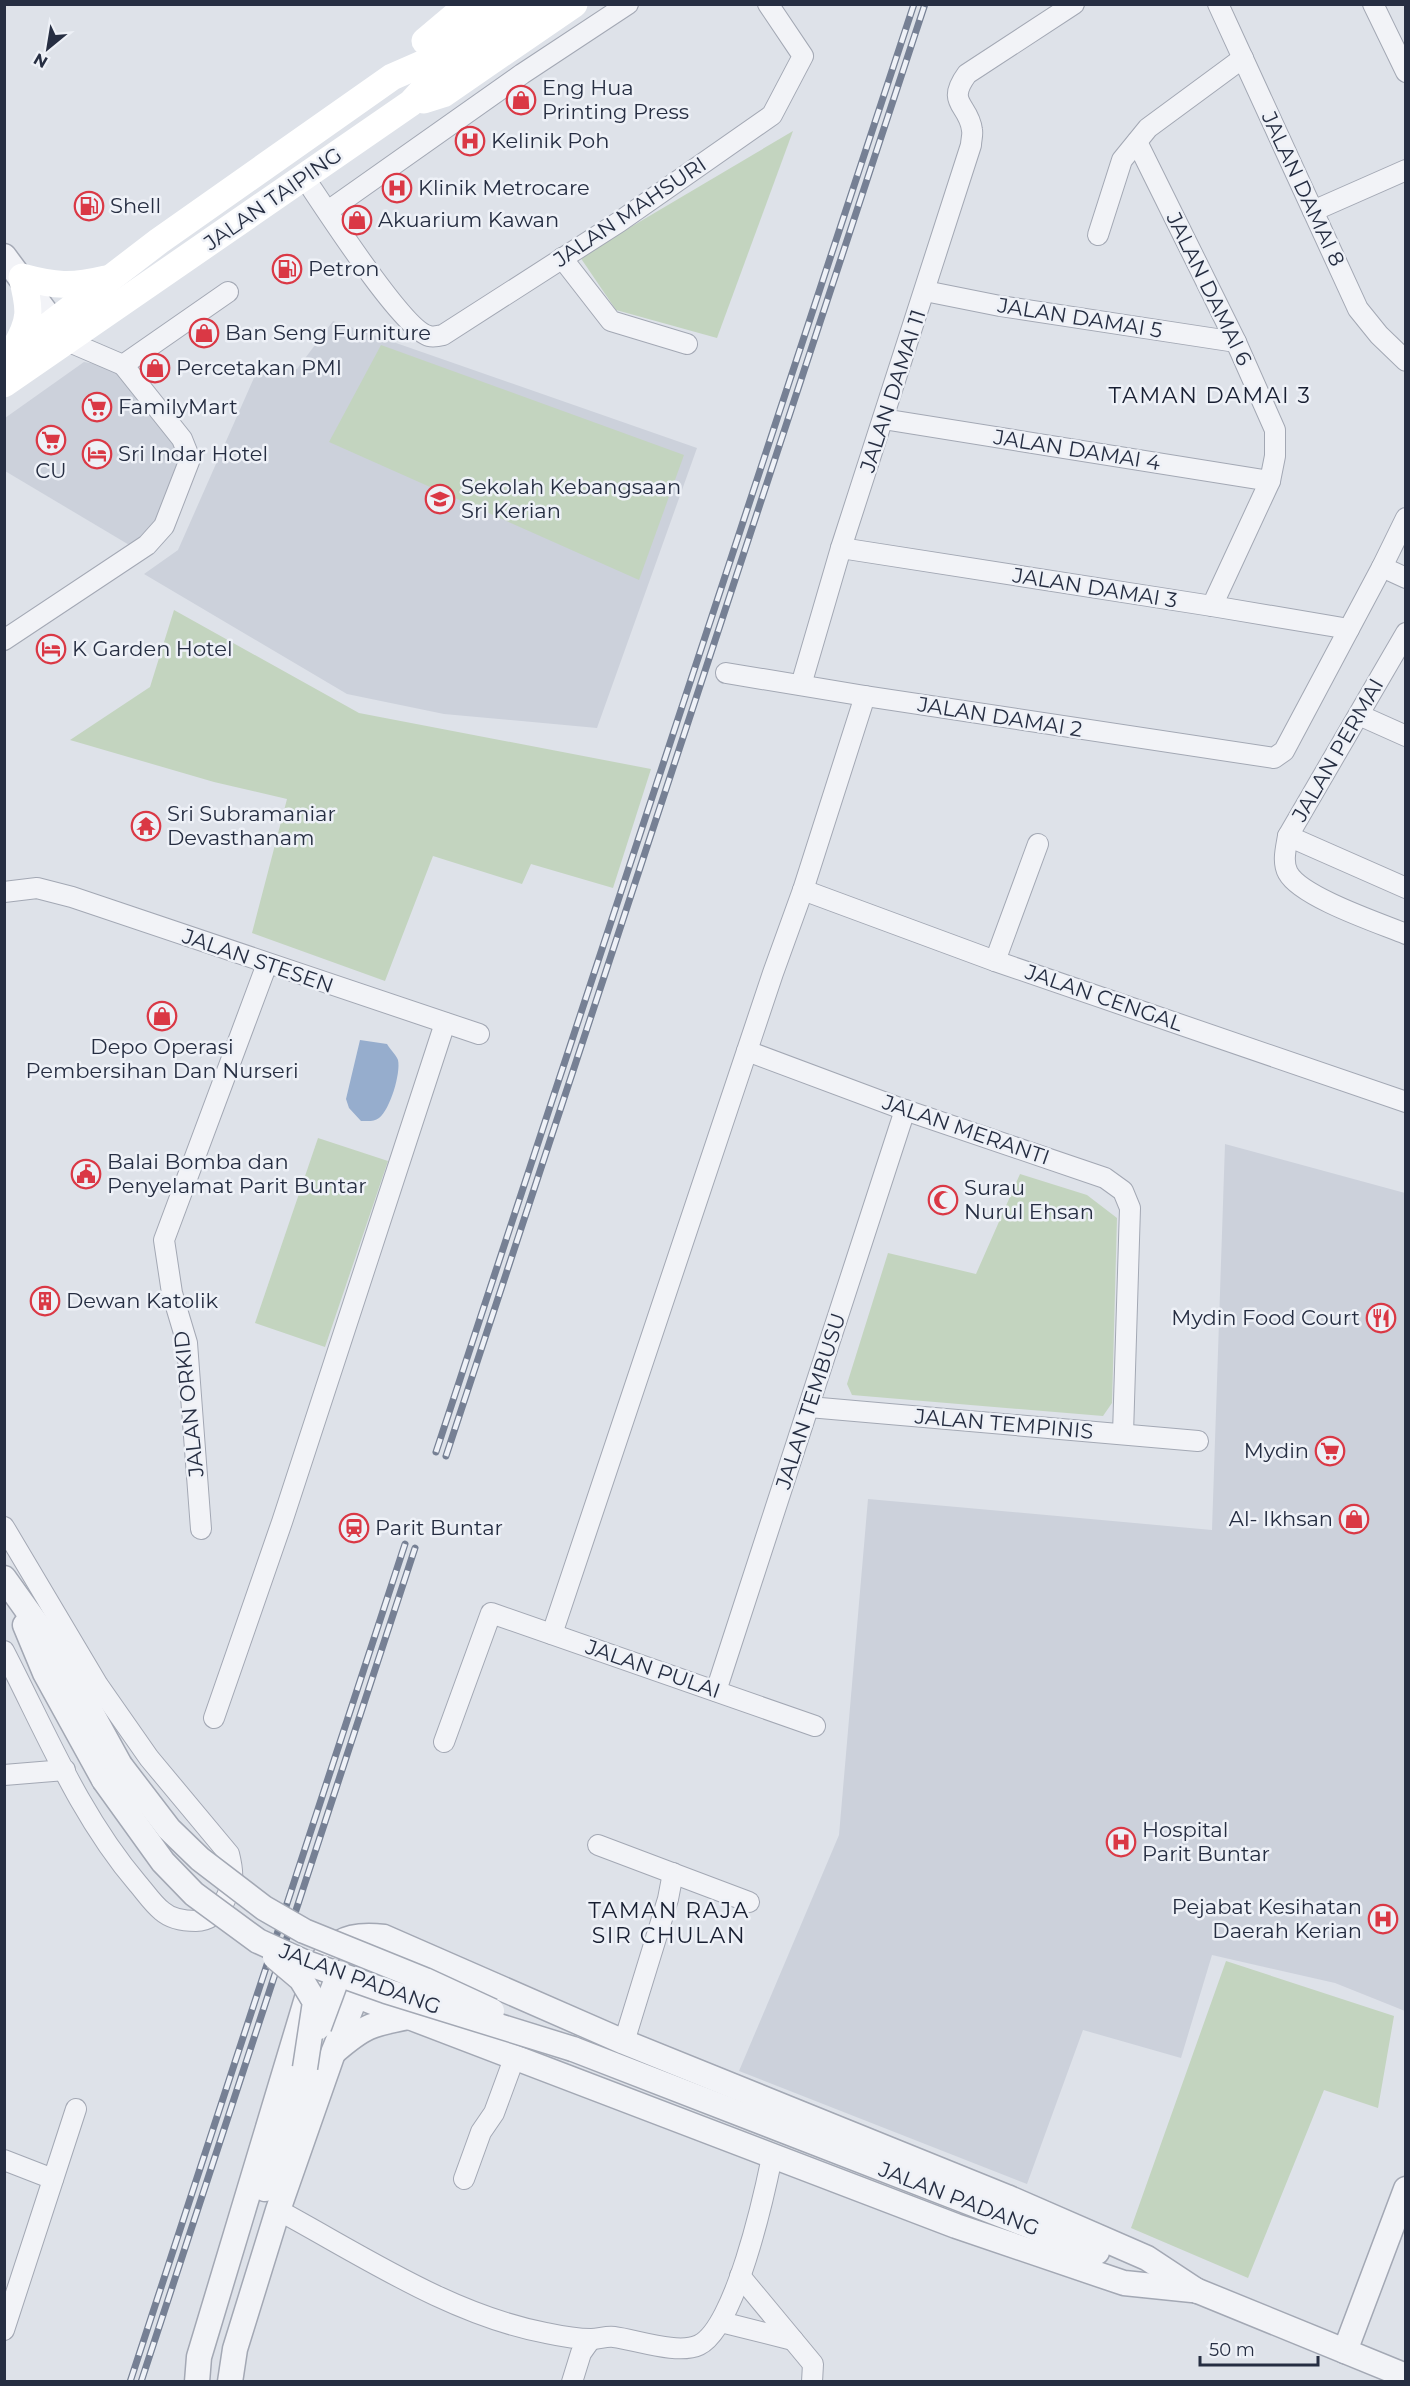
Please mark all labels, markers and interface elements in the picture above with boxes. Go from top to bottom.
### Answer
north arrow [18,18,78,78]
text: N [30,49,51,72]
place label: Eng Hua Printing Press [542,75,689,124]
shop icon: Eng Hua Printing Press [505,84,537,116]
street label: JALAN DAMAI 8 [1256,107,1350,270]
hospital icon: Kelinik Poh [454,125,486,157]
place label: Kelinik Poh [491,128,610,153]
street label: JALAN TAIPING [198,142,346,256]
street label: JALAN MAHSURI [548,151,711,272]
hospital icon: Klinik Metrocare [381,172,413,204]
place label: Klinik Metrocare [418,175,590,200]
fuel station icon: Shell [73,190,105,222]
place label: Shell [110,193,161,218]
shop icon: Akuarium Kawan [341,204,373,236]
place label: Akuarium Kawan [378,207,559,232]
street label: JALAN DAMAI 6 [1161,207,1257,370]
fuel station icon: Petron [271,253,303,285]
place label: Petron [308,256,380,281]
street label: JALAN DAMAI 5 [995,292,1164,343]
street label: JALAN DAMAI 11 [854,306,931,476]
shop icon: Ban Seng Furniture [188,317,220,349]
place label: Ban Seng Furniture [225,320,431,345]
shop icon: Percetakan PMI [139,352,171,384]
place label: Percetakan PMI [176,355,342,380]
district label: TAMAN DAMAI 3 [1109,382,1311,409]
supermarket icon: FamilyMart [81,391,113,423]
place label: FamilyMart [118,394,238,419]
supermarket icon: CU [35,424,67,456]
street label: JALAN DAMAI 4 [991,424,1162,475]
hotel icon: Sri Indar Hotel [81,438,113,470]
place label: Sri Indar Hotel [118,441,268,466]
place label: CU [35,458,67,483]
place label: Sekolah Kebangsaan Sri Kerian [461,474,681,523]
school or university icon: Sekolah Kebangsaan Sri Kerian [424,483,456,515]
street label: JALAN DAMAI 3 [1010,562,1179,613]
hotel icon: K Garden Hotel [35,633,67,665]
place label: K Garden Hotel [72,636,233,661]
street label: JALAN PERMAI [1286,674,1389,827]
street label: JALAN DAMAI 2 [915,691,1084,742]
place label: Sri Subramaniar Devasthanam [167,801,336,850]
temple icon: Sri Subramaniar Devasthanam [130,810,162,842]
street label: JALAN STESEN [178,923,337,998]
street label: JALAN CENGAL [1021,959,1187,1036]
shop icon: Depo Operasi Pembersihan Dan Nurseri [146,1000,178,1032]
place label: Depo Operasi Pembersihan Dan Nurseri [25,1034,299,1083]
street label: JALAN MERANTI [878,1089,1053,1170]
place label: Balai Bomba dan Penyelamat Parit Buntar [107,1149,367,1198]
public building icon: Balai Bomba dan Penyelamat Parit Buntar [70,1158,102,1190]
place label: Surau Nurul Ehsan [964,1175,1094,1224]
mosque icon: Surau Nurul Ehsan [927,1184,959,1216]
building icon: Dewan Katolik [29,1285,61,1317]
place label: Dewan Katolik [66,1288,219,1313]
restaurant icon: Mydin Food Court [1365,1302,1397,1334]
place label: Mydin Food Court [1171,1305,1360,1330]
street label: JALAN TEMBUSU [770,1310,851,1493]
street label: JALAN ORKID [168,1330,209,1479]
street label: JALAN TEMPINIS [913,1403,1094,1444]
supermarket icon: Mydin [1314,1435,1346,1467]
place label: Mydin [1244,1438,1309,1463]
shop icon: Al- Ikhsan [1338,1503,1370,1535]
place label: Al- Ikhsan [1229,1506,1333,1531]
station icon: Parit Buntar [338,1512,370,1544]
place label: Parit Buntar [375,1515,503,1540]
street label: JALAN PULAI [582,1633,724,1703]
place label: Hospital Parit Buntar [1142,1817,1270,1866]
hospital icon: Hospital Parit Buntar [1105,1826,1137,1858]
place label: Pejabat Kesihatan Daerah Kerian [1172,1894,1362,1943]
district label: TAMAN RAJA SIR CHULAN [588,1897,750,1949]
hospital icon: Pejabat Kesihatan Daerah Kerian [1367,1903,1399,1935]
street label: JALAN PADANG [275,1937,444,2019]
street label: JALAN PADANG [874,2156,1043,2241]
scale bar [1200,2329,1318,2367]
text: 50 m [1209,2339,1255,2361]

